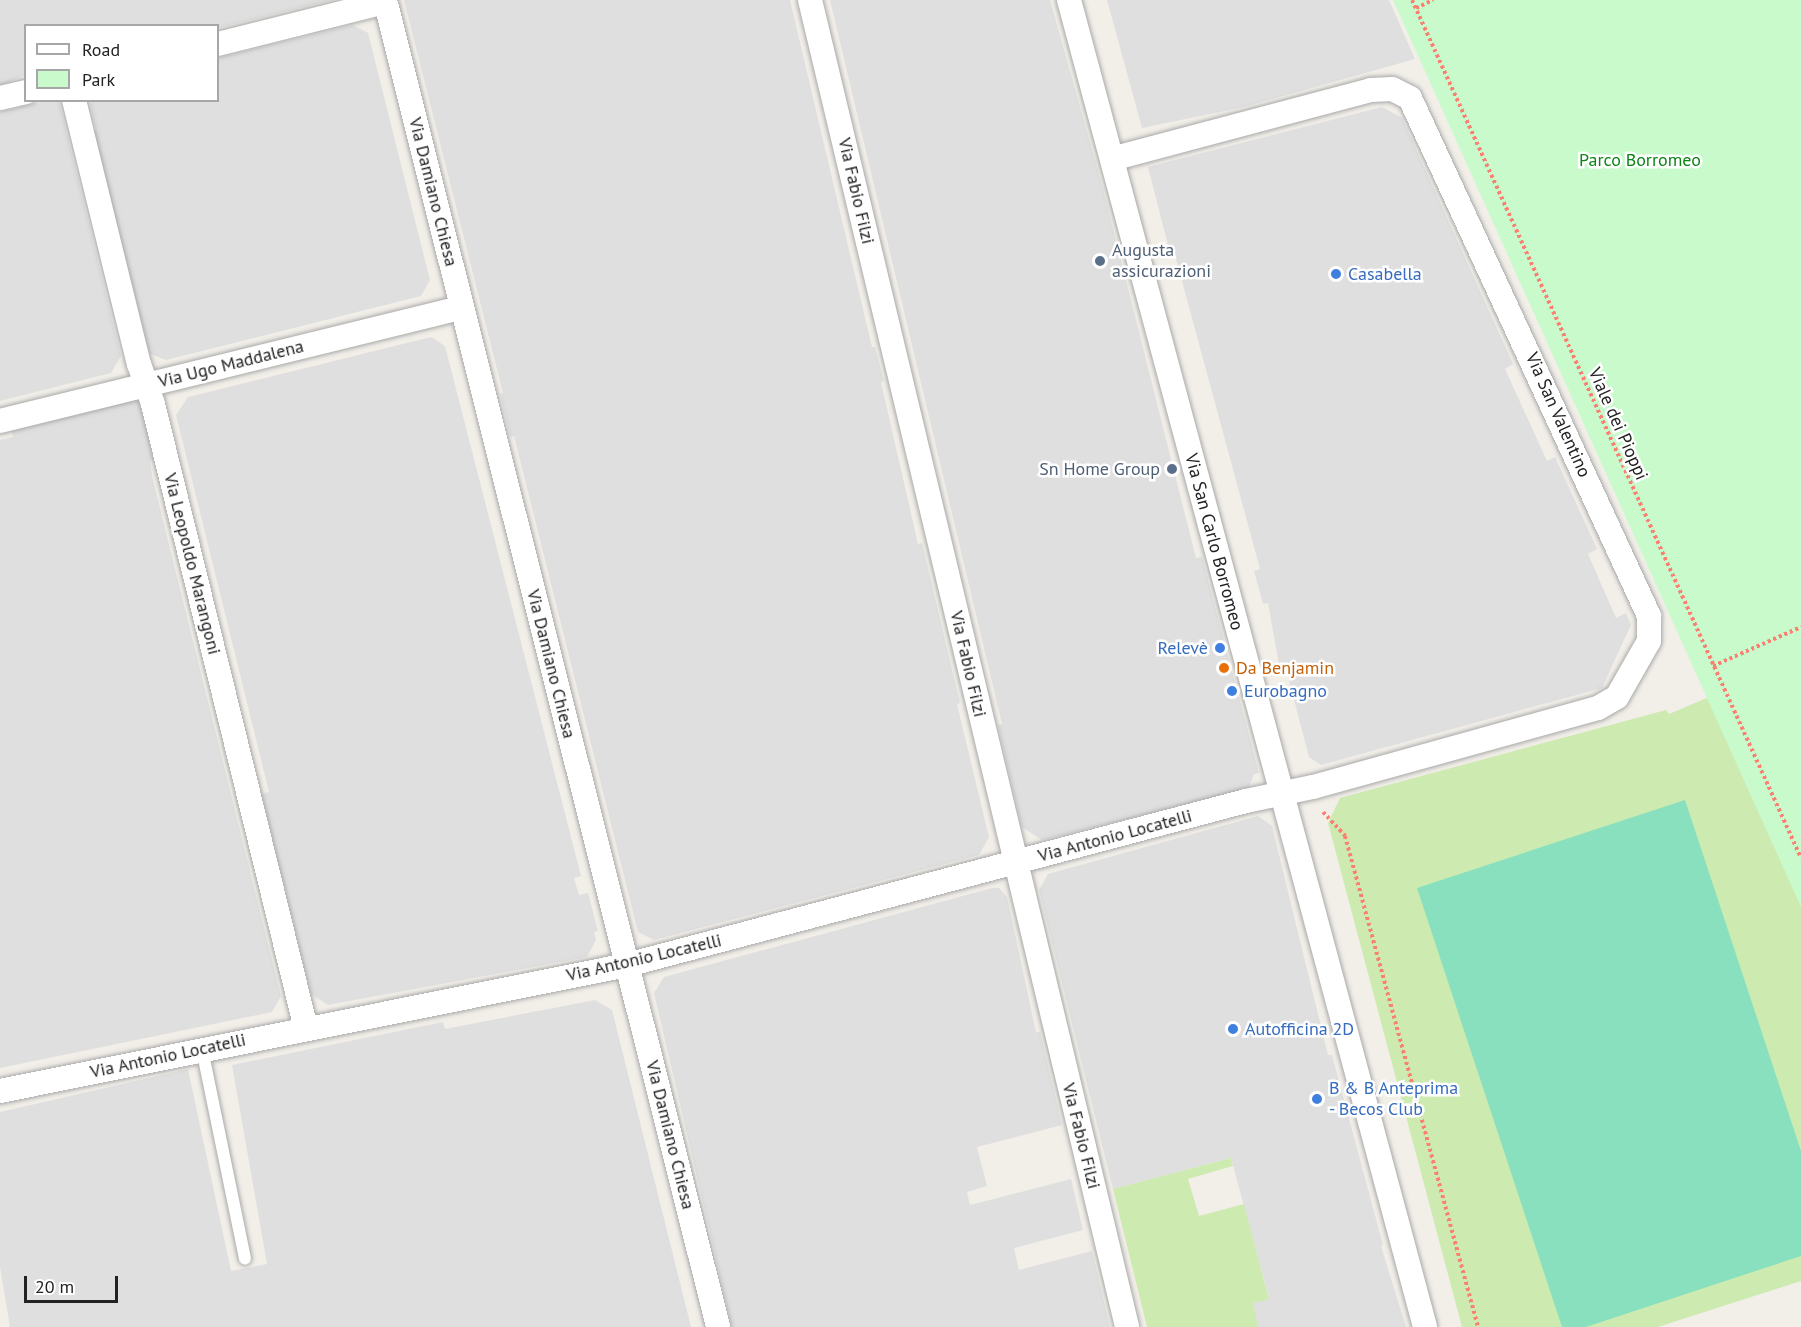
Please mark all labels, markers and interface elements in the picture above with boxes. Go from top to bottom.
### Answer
legend [24,24,219,102]
text: Road [82,38,120,61]
text: Park [82,68,115,91]
street label: Via Damiano Chiesa [404,115,462,269]
street label: Via Fabio Filzi [833,136,879,246]
park label: Parco Borromeo [1579,149,1701,171]
place label: Augusta assicurazioni [1112,240,1211,282]
marker: Augusta assicurazioni [1093,254,1107,268]
place label: Casabella [1348,263,1422,285]
marker: Casabella [1329,267,1343,281]
street label: Via Ugo Maddalena [156,335,306,393]
street label: Via San Valentino [1521,349,1595,481]
street label: Viale dei Pioppi [1584,365,1652,483]
street label: Via San Carlo Borromeo [1180,451,1248,633]
place label: Sn Home Group [1039,458,1160,480]
marker: Sn Home Group [1165,462,1179,476]
street label: Via Leopoldo Marangoni [159,471,225,657]
street label: Via Damiano Chiesa [522,587,580,741]
street label: Via Fabio Filzi [945,609,991,719]
place label: Relevè [1157,637,1208,659]
marker: Relevè [1213,641,1227,655]
place label: Da Benjamin [1236,657,1334,679]
marker: Da Benjamin [1217,661,1231,675]
place label: Eurobagno [1244,680,1327,702]
marker: Eurobagno [1225,684,1239,698]
street label: Via Antonio Locatelli [1035,805,1195,867]
street label: Via Antonio Locatelli [564,930,724,986]
place label: Autofficina 2D [1245,1018,1354,1040]
marker: Autofficina 2D [1226,1022,1240,1036]
street label: Via Antonio Locatelli [88,1029,248,1083]
street label: Via Damiano Chiesa [641,1058,699,1212]
place label: B & B Anteprima - Becos Club [1329,1078,1459,1120]
street label: Via Fabio Filzi [1057,1081,1105,1191]
marker: B & B Anteprima - Becos Club [1310,1092,1324,1106]
scale bar [27,1264,122,1302]
text: 20 m [35,1275,74,1298]

